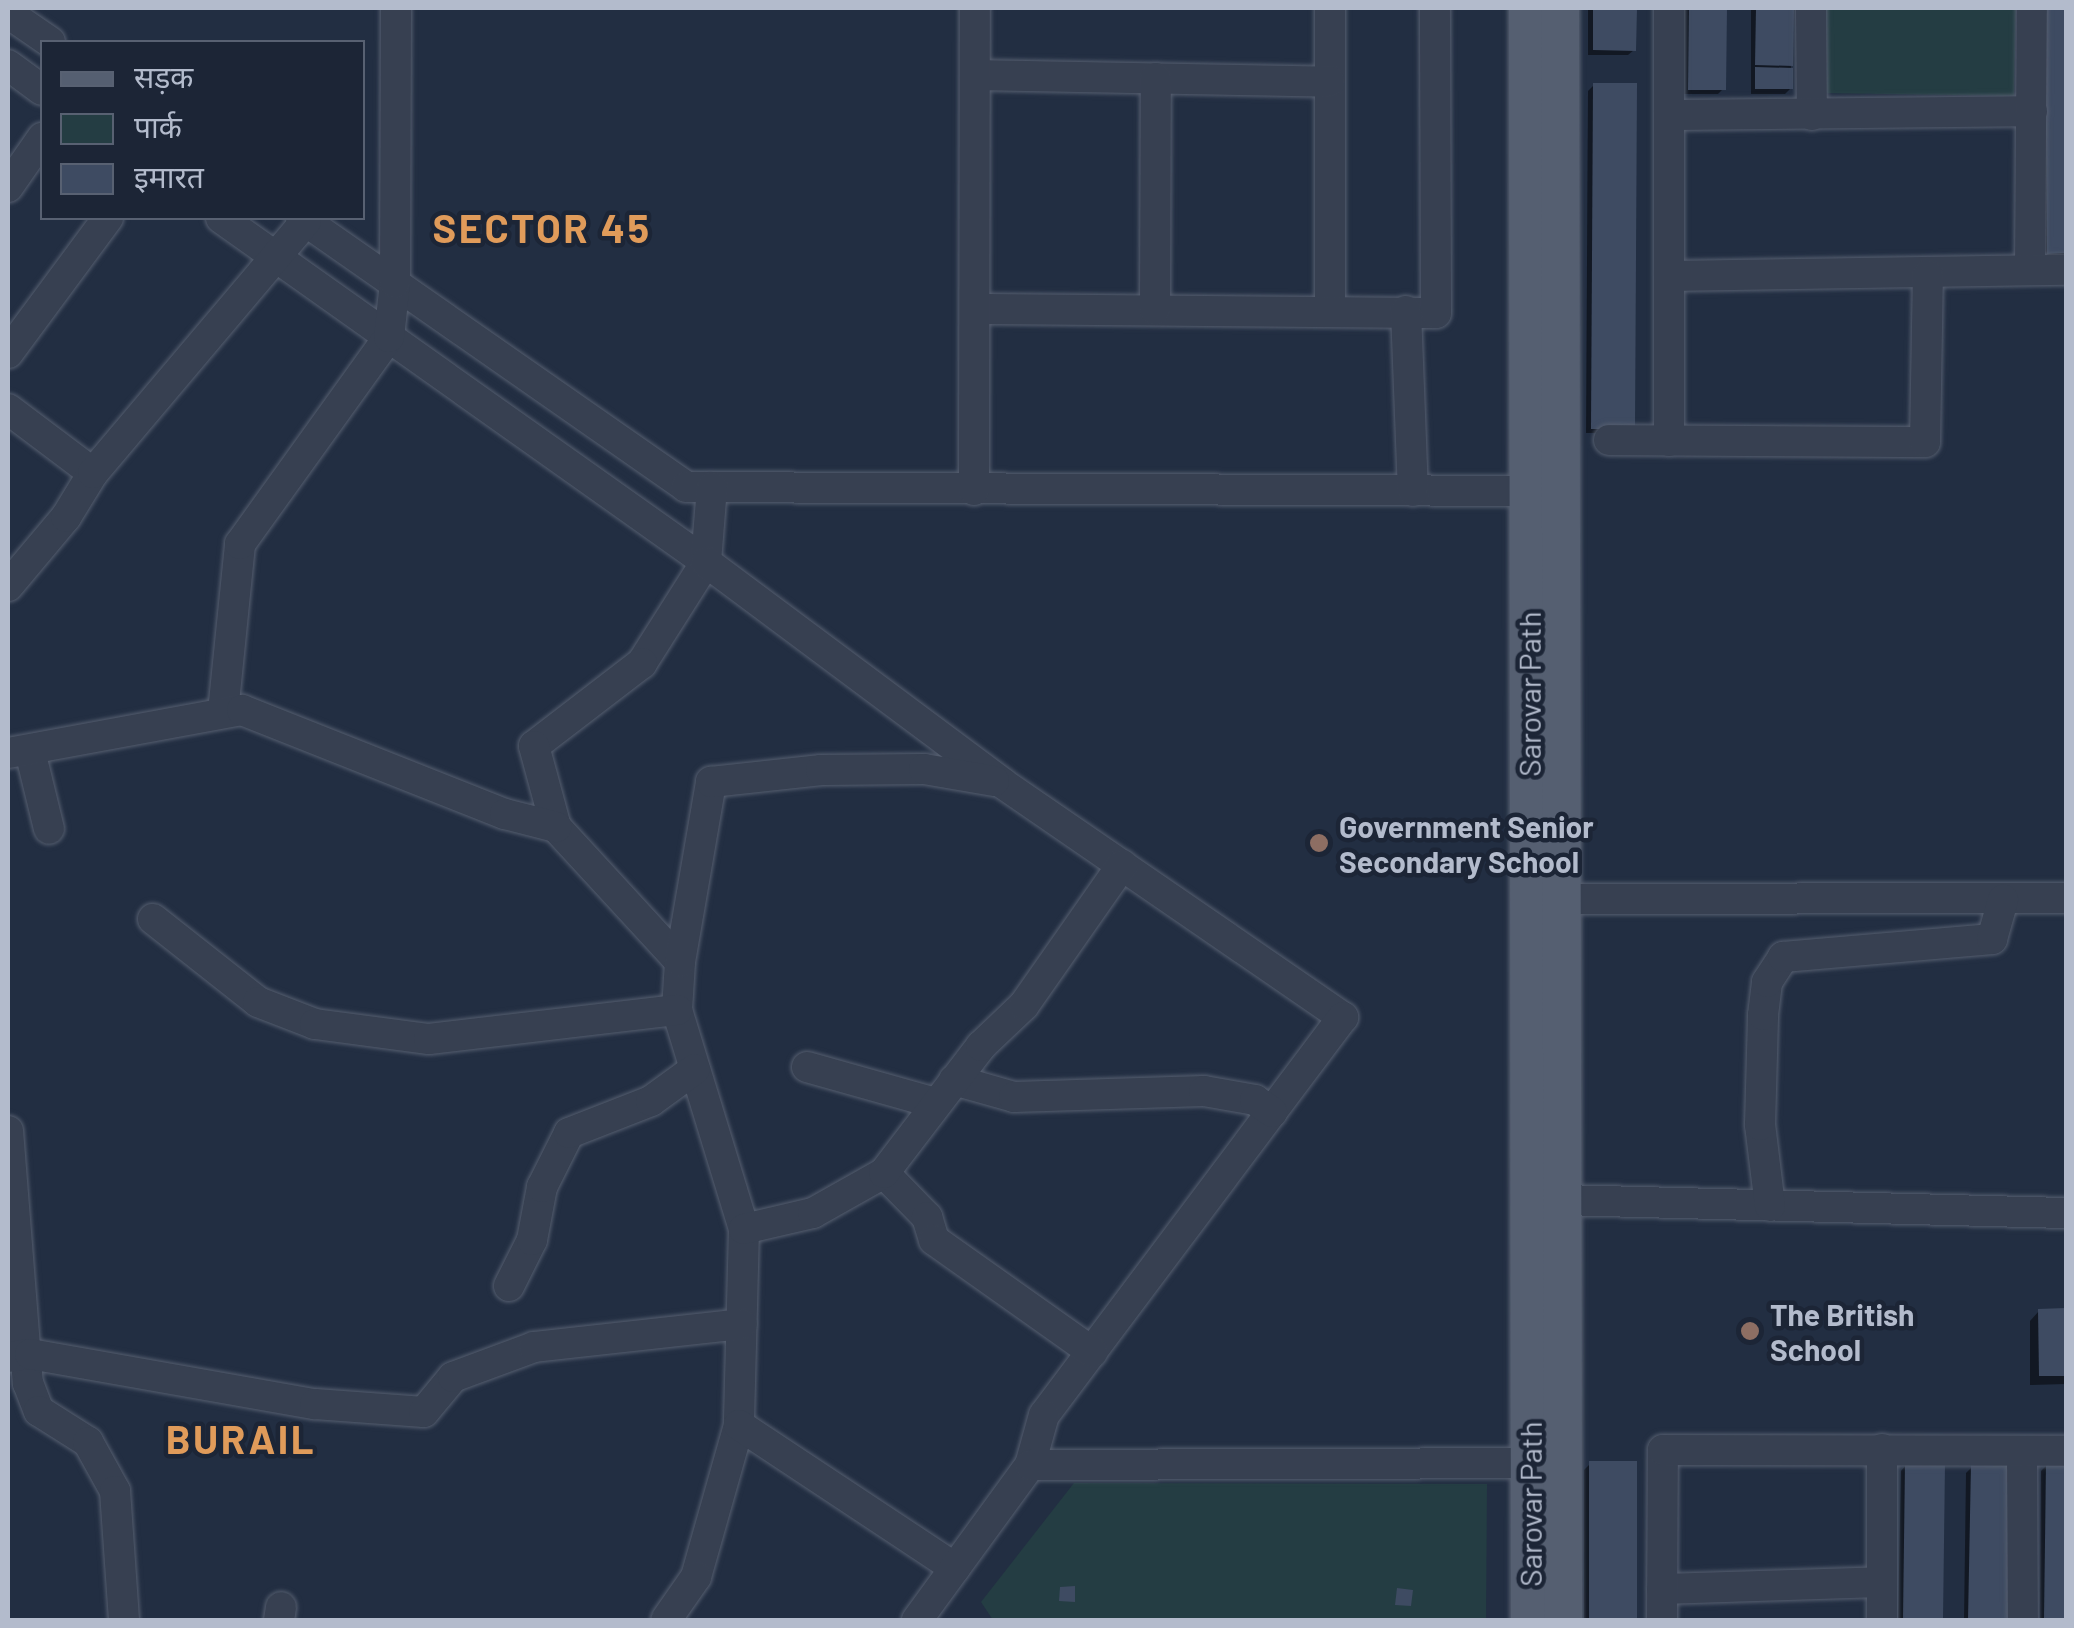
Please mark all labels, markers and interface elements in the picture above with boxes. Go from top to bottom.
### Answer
legend [40,40,365,220]
text: सड़क [134,58,193,94]
text: पार्क [134,108,182,144]
text: इमारत [134,158,204,194]
district label: SECTOR 45 [432,203,652,251]
street label: Sarovar Path [1511,611,1547,777]
place label: Government Senior Secondary School [1339,808,1594,878]
marker: Government Senior Secondary School [1308,832,1330,854]
place label: The British School [1770,1296,1915,1366]
marker: The British School [1739,1320,1761,1342]
district label: BURAIL [166,1414,316,1462]
street label: Sarovar Path [1512,1421,1548,1587]

